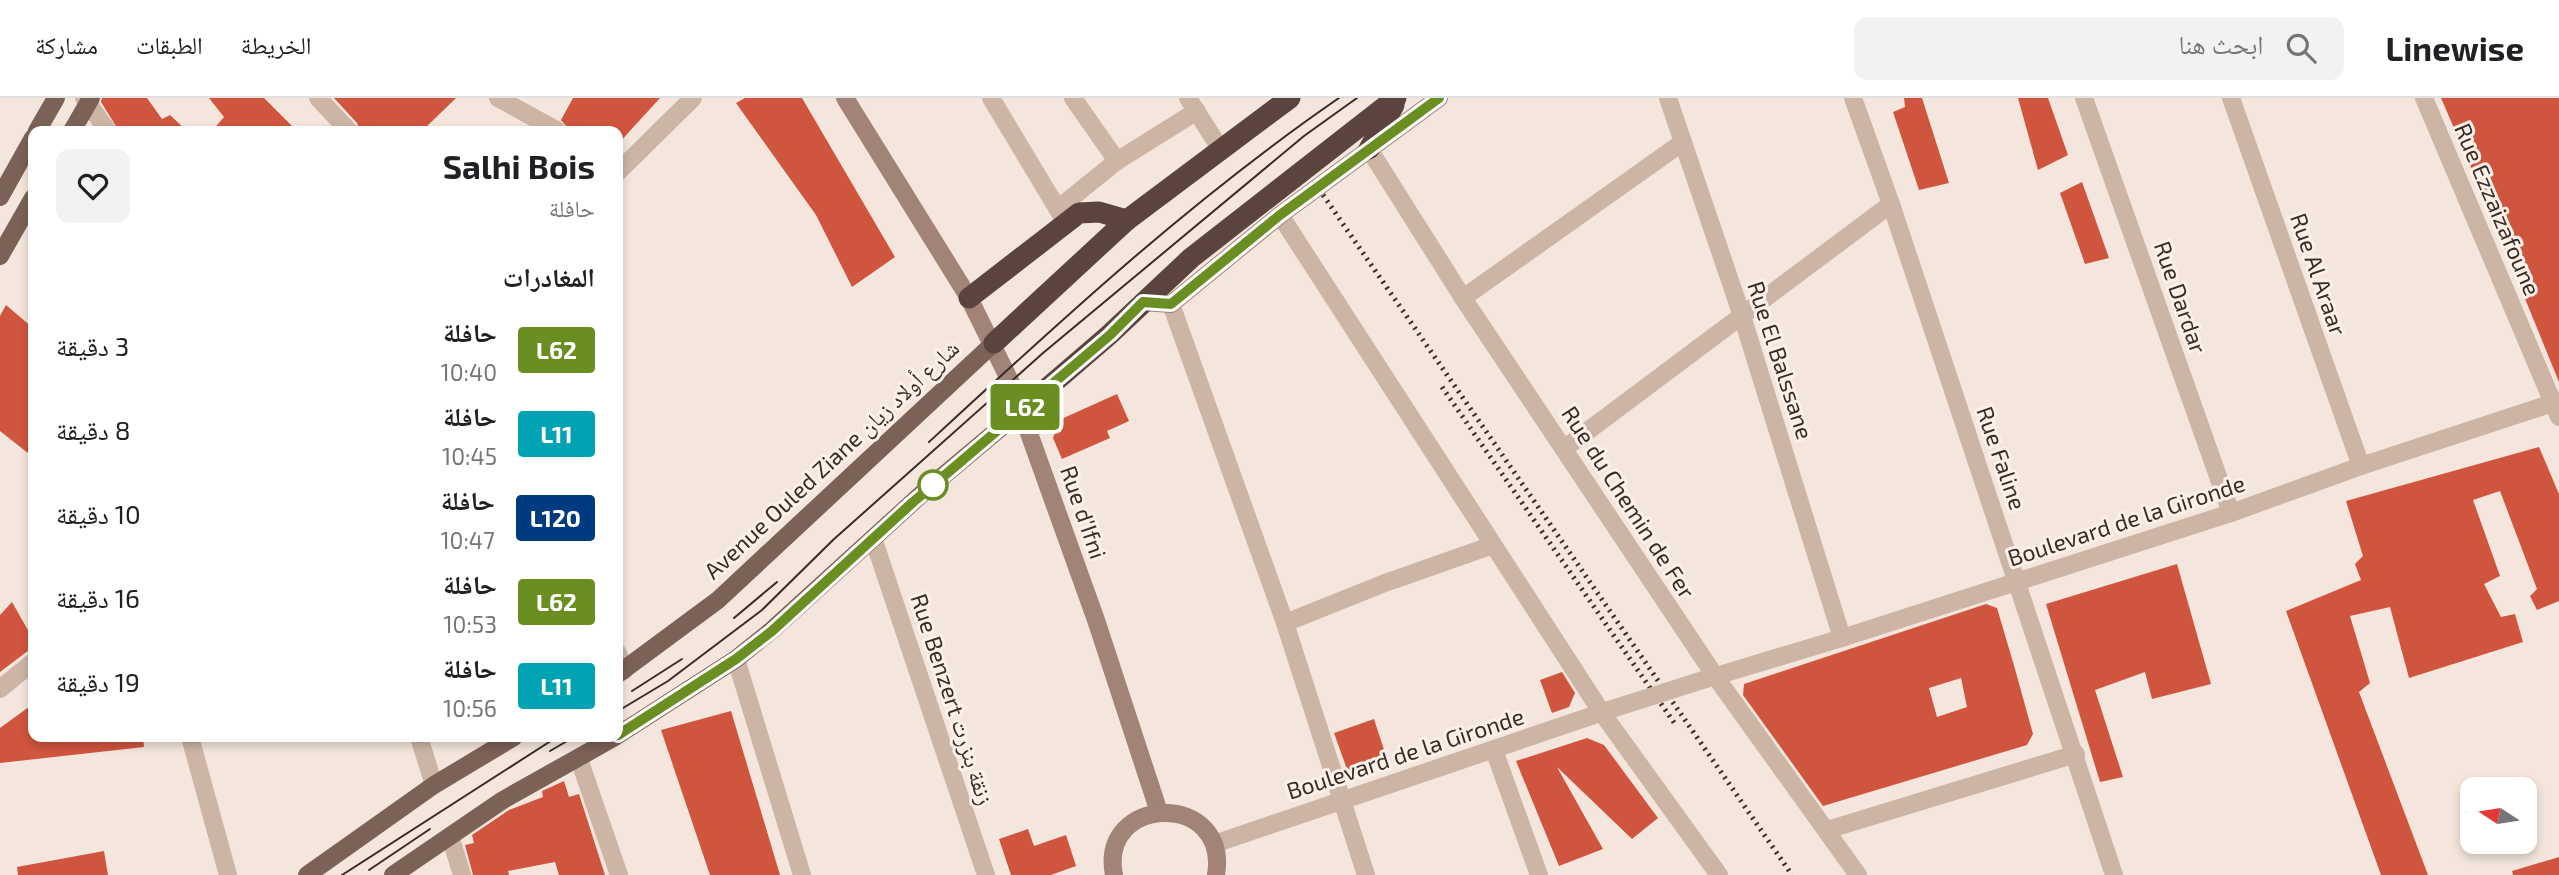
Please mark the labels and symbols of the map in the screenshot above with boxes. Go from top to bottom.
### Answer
street label: Rue Ezzaizafoune [2449,119,2547,299]
street label: Rue Al Araar [2285,209,2353,339]
street label: Rue Dardar [2149,237,2213,357]
street label: Rue El Balssane [1742,277,1820,443]
street label: Avenue Ouled Ziane شارع أولاد زيان [698,333,966,586]
line badge: L62 [985,384,1065,430]
street label: Rue du Chemin de Fer [1556,401,1702,603]
street label: Rue Faline [1971,403,2033,513]
street label: Rue d'Ifni [1055,462,1113,562]
street label: Boulevard de la Gironde [2004,468,2248,572]
unlabelled marker [918,470,948,500]
street label: Rue Benzert زنقة بنزرت [905,590,1000,808]
street label: Boulevard de la Gironde [1283,701,1527,805]
north arrow [2460,777,2538,854]

